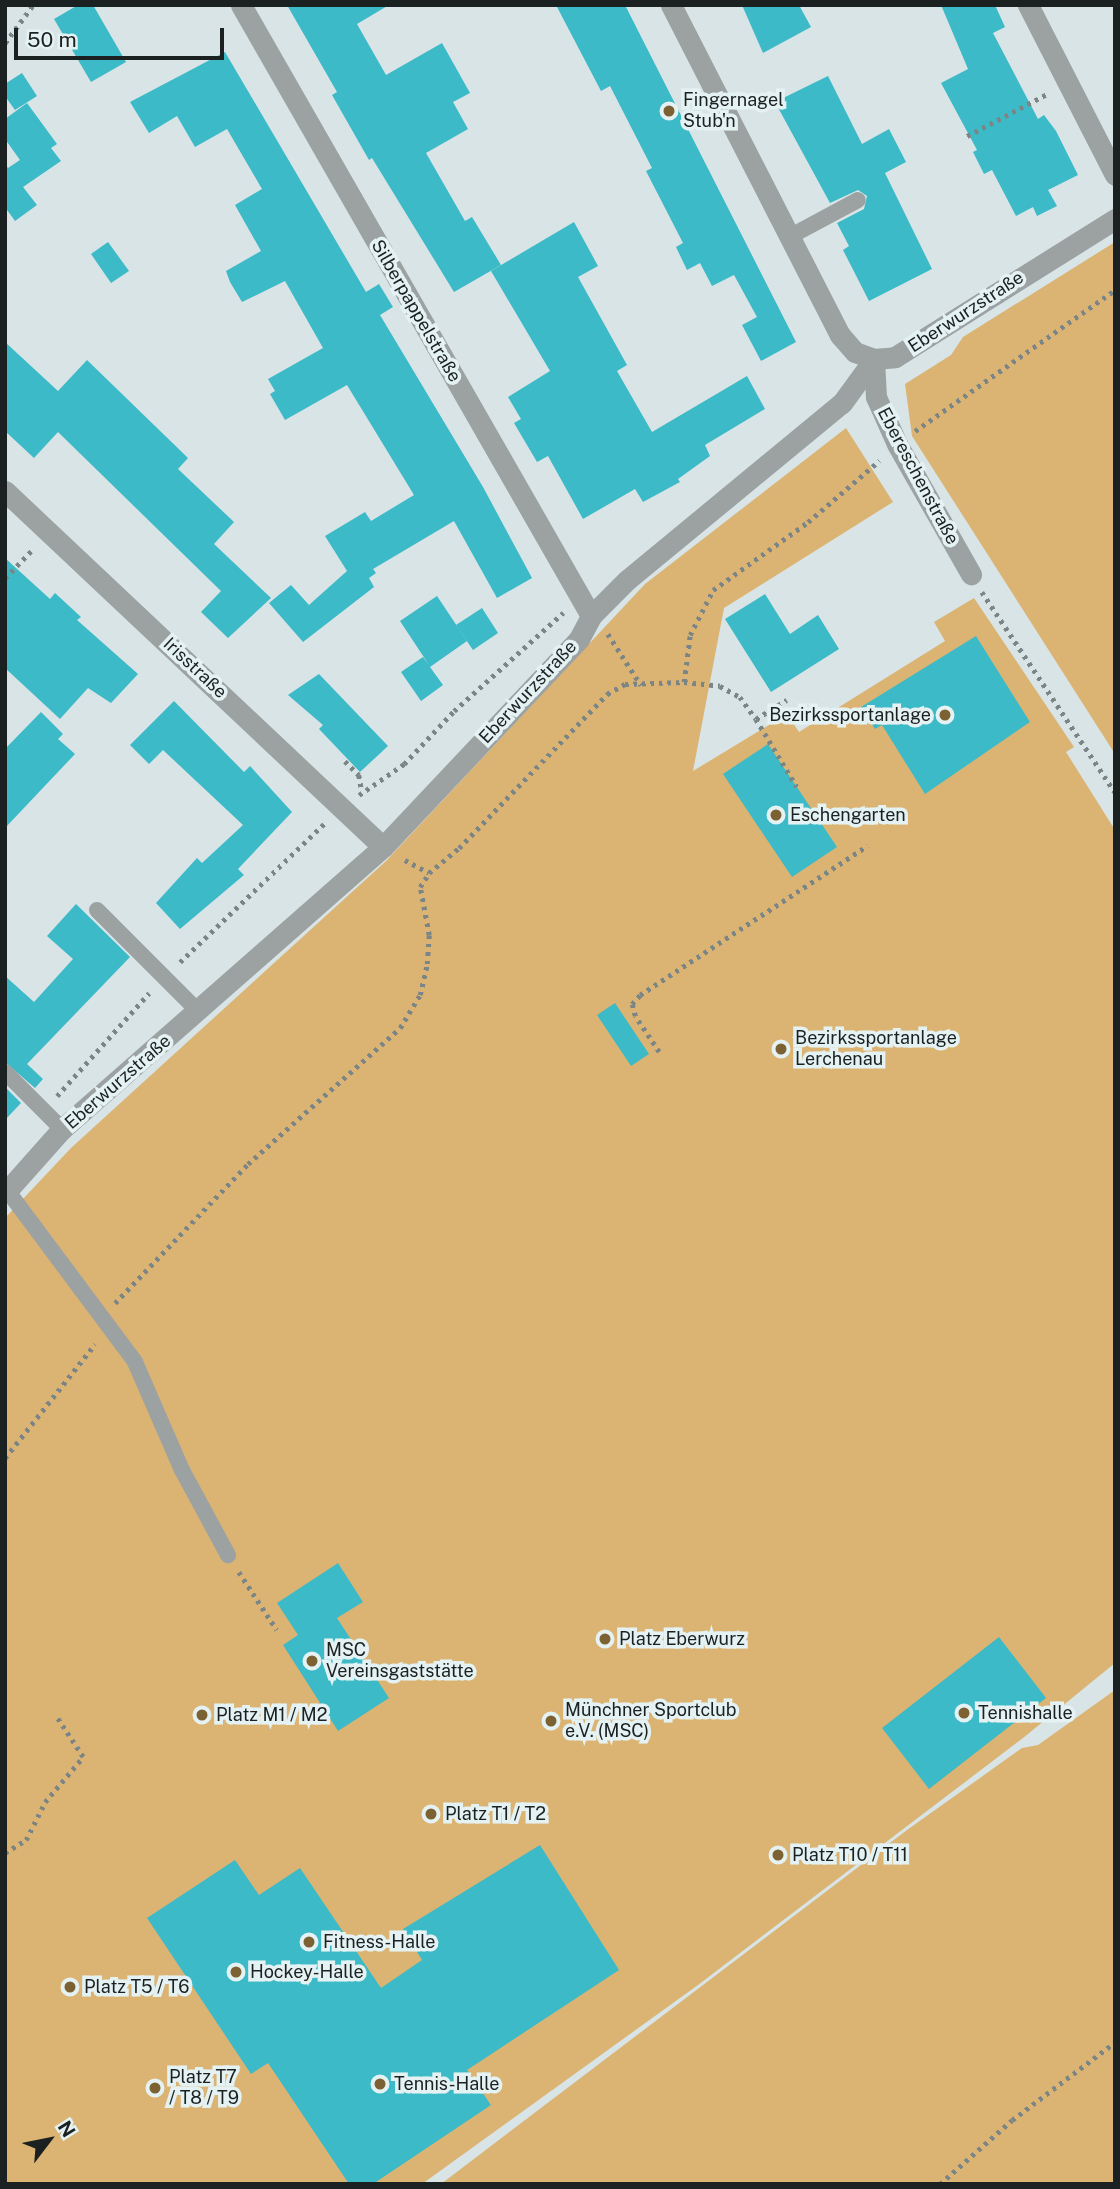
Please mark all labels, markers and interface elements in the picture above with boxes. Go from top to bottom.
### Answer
scale bar [18,14,228,58]
text: 50 m [27,27,77,52]
place label: Fingernagel Stub'n [683,90,784,132]
marker: Fingernagel Stub'n [661,103,677,119]
street label: Silberpappelstraße [366,236,466,386]
street label: Eberwurzstraße [904,267,1028,357]
street label: Ebereschenstraße [873,404,963,548]
street label: Irisstraße [159,633,231,703]
street label: Eberwurzstraße [475,636,581,748]
place label: Bezirkssportanlage [769,704,931,726]
marker: Bezirkssportanlage [937,707,953,723]
place label: Eschengarten [790,804,906,826]
marker: Eschengarten [768,807,784,823]
place label: Bezirkssportanlage Lerchenau [795,1028,957,1070]
street label: Eberwurzstraße [61,1030,175,1134]
marker: Bezirkssportanlage Lerchenau [773,1041,789,1057]
place label: Platz Eberwurz [619,1628,745,1650]
marker: Platz Eberwurz [597,1631,613,1647]
place label: MSC Vereinsgaststätte [326,1640,474,1682]
marker: MSC Vereinsgaststätte [304,1653,320,1669]
place label: Münchner Sportclub e.V. (MSC) [565,1700,737,1742]
place label: Tennishalle [978,1702,1073,1724]
place label: Platz M1 / M2 [216,1704,327,1726]
marker: Tennishalle [956,1705,972,1721]
marker: Platz M1 / M2 [194,1707,210,1723]
marker: Münchner Sportclub e.V. (MSC) [543,1713,559,1729]
place label: Platz T1 / T2 [445,1803,546,1825]
marker: Platz T1 / T2 [423,1806,439,1822]
place label: Platz T10 / T11 [792,1844,908,1866]
marker: Platz T10 / T11 [770,1847,786,1863]
place label: Fitness-Halle [323,1931,435,1953]
marker: Fitness-Halle [301,1934,317,1950]
place label: Hockey-Halle [250,1961,364,1983]
marker: Hockey-Halle [228,1964,244,1980]
place label: Platz T5 / T6 [84,1976,190,1998]
marker: Platz T5 / T6 [62,1979,78,1995]
place label: Platz T7 / T8 / T9 [169,2067,239,2110]
place label: Tennis-Halle [394,2073,499,2095]
marker: Tennis-Halle [372,2076,388,2092]
marker: Platz T7 / T8 / T9 [147,2080,163,2096]
north arrow [14,2105,84,2175]
text: N [54,2117,80,2141]

